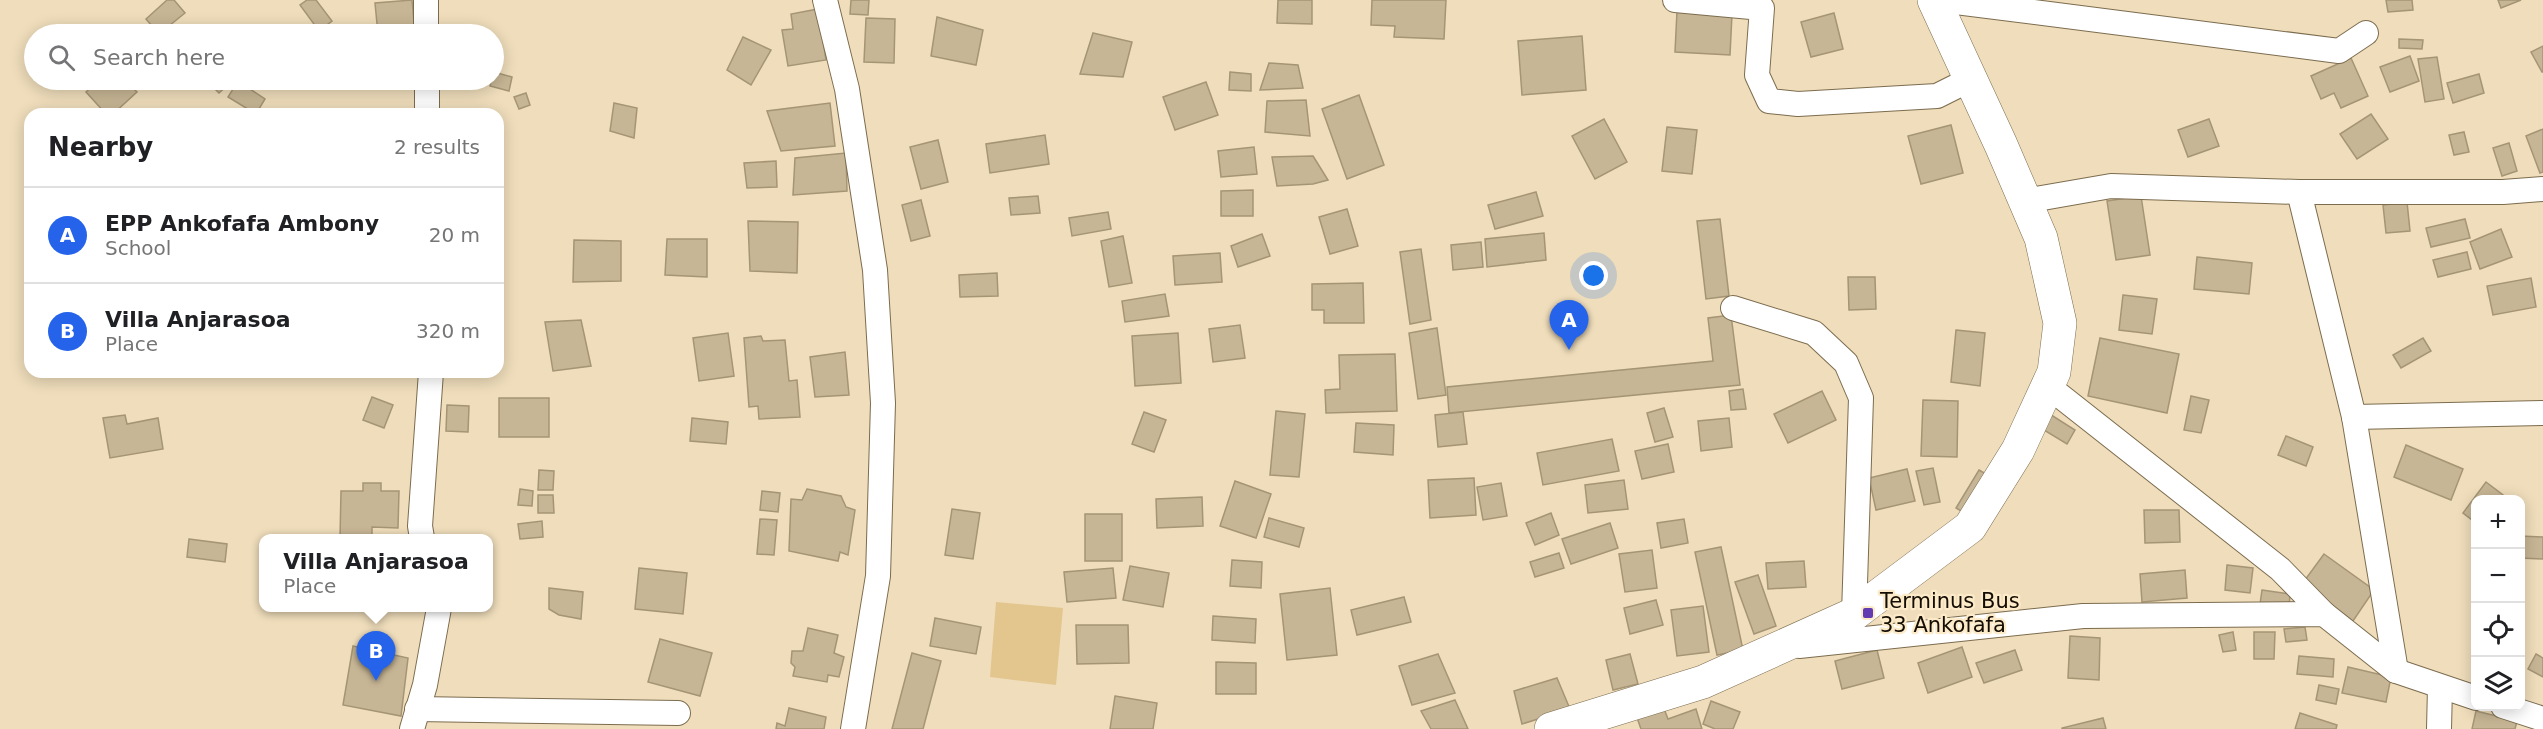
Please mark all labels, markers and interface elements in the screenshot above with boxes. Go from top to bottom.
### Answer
search box [24,24,504,90]
icon: search [45,41,78,74]
text: Search here [93,45,225,70]
text: Nearby [48,132,153,162]
text: 2 results [394,135,480,159]
text: EPP Ankofafa Ambony [105,211,379,236]
text: A [60,223,75,247]
text: 20 m [429,223,480,247]
text: School [105,236,171,260]
your location [1579,261,1608,290]
pin: A [1550,300,1588,350]
text: Villa Anjarasoa [105,307,291,332]
text: B [60,319,75,343]
text: 320 m [416,319,480,343]
text: Place [105,332,158,356]
map controls [2471,495,2525,711]
button: + [2471,495,2525,549]
popup [259,534,493,612]
text: Villa Anjarasoa [283,549,469,574]
button: − [2471,549,2525,603]
text: Place [283,574,336,598]
place label: Terminus Bus 33 Ankofafa [1879,589,2020,637]
button: locate [2471,603,2525,657]
marker: Terminus Bus 33 Ankofafa [1861,606,1875,620]
pin: B [356,632,395,681]
button: layers [2471,657,2525,711]

